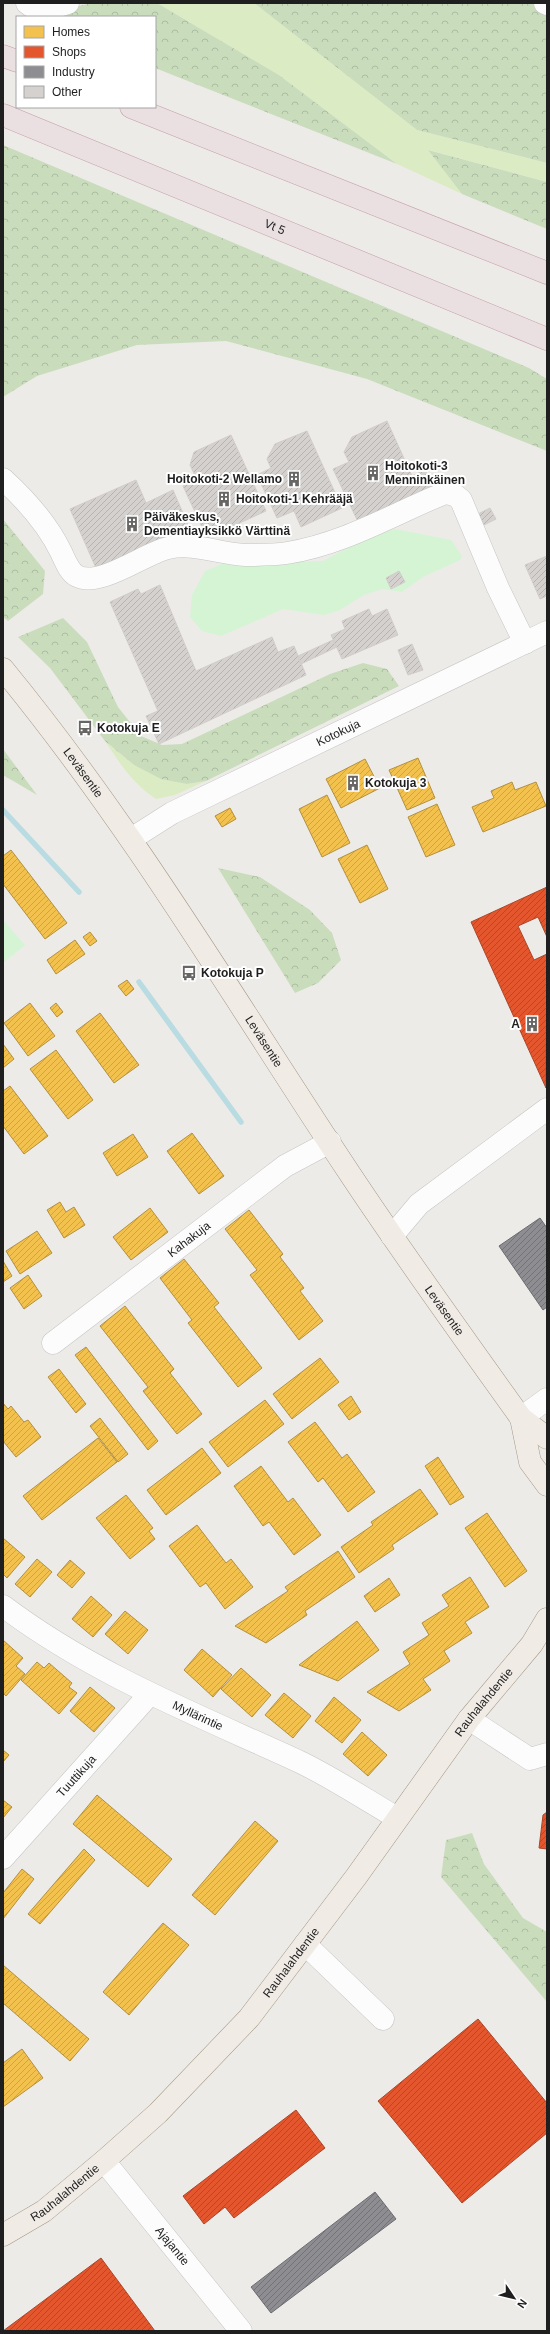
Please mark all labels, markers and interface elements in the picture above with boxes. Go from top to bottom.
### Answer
legend [16,16,156,108]
text: Homes [52,25,90,39]
text: Shops [52,45,86,59]
text: Industry [52,65,95,79]
text: Other [52,85,82,99]
street label: Vt 5 [262,216,288,238]
place label: Hoitokoti-3 Menninkäinen [385,459,465,487]
building icon: Hoitokoti-3 Menninkäinen [364,464,382,482]
building icon: Hoitokoti-2 Wellamo [285,470,303,488]
place label: Hoitokoti-2 Wellamo [167,472,282,486]
building icon: Hoitokoti-1 Kehrääjä [215,490,233,508]
place label: Hoitokoti-1 Kehrääjä [236,492,353,506]
place label: Päiväkeskus, Dementiayksikkö Värttinä [144,510,290,538]
building icon: Päiväkeskus, Dementiayksikkö Värttinä [123,515,141,533]
street label: Kotokuja [314,716,363,749]
bus stop icon: Kotokuja E [76,719,94,737]
place label: Kotokuja E [97,721,160,735]
street label: Leväsentie [60,745,106,801]
building icon: Kotokuja 3 [344,774,362,792]
place label: Kotokuja 3 [365,776,427,790]
bus stop icon: Kotokuja P [180,964,198,982]
place label: Kotokuja P [201,966,264,980]
street label: Leväsentie [242,1013,286,1070]
building icon: A [523,1015,541,1033]
place label: A [511,1017,520,1031]
street label: Kahakuja [165,1218,213,1260]
street label: Leväsentie [422,1283,467,1339]
street label: Rauhalahdentie [452,1665,516,1739]
street label: Myllärintie [170,1698,226,1733]
street label: Tuuttikuja [54,1752,99,1800]
street label: Rauhalahdentie [260,1925,322,2000]
street label: Rauhalahdentie [28,2161,102,2224]
street label: Ajajantie [152,2224,193,2268]
north arrow [494,2278,534,2318]
text: N [515,2297,529,2310]

